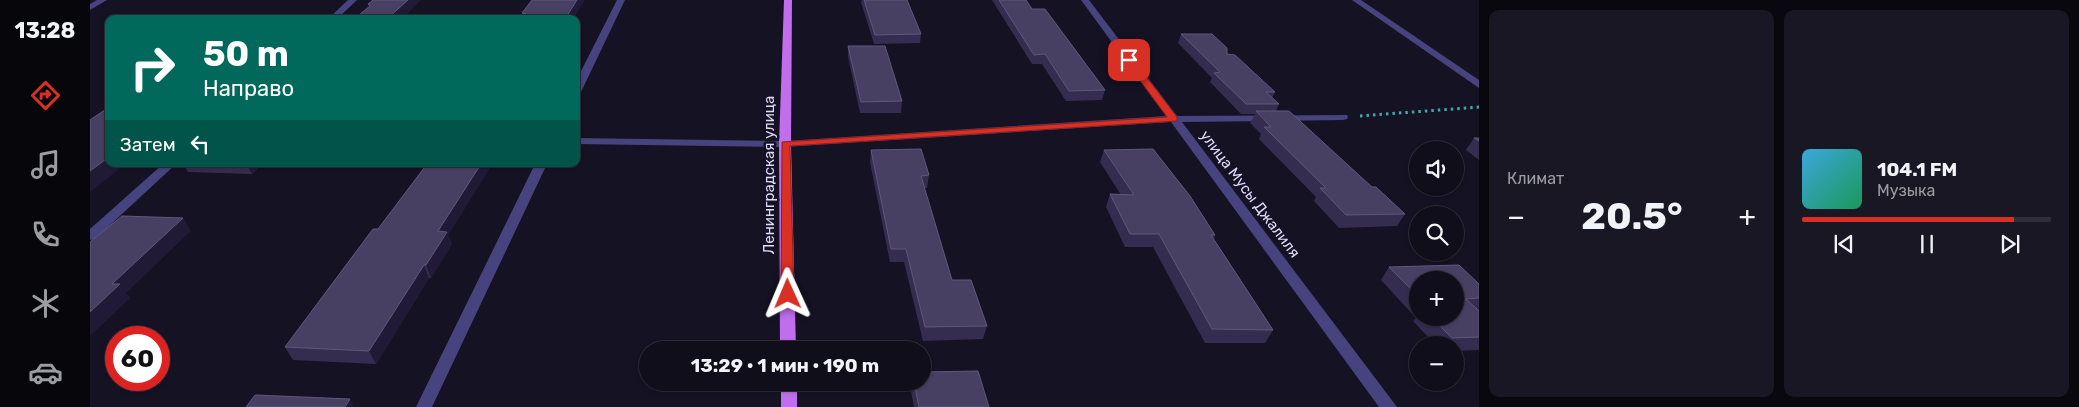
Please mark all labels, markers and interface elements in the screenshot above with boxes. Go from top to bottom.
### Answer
text: 13:28 [14,17,76,44]
text: 50 m [203,33,289,75]
icon: right [120,35,185,100]
pin [1108,39,1150,81]
icon: arrive [1115,46,1143,74]
text: Направо [203,75,294,102]
icon: directions [28,78,63,113]
street label: Ленинградская улица [760,96,778,254]
street label: улица Мусы Джалиля [1196,127,1304,261]
icon: left [186,130,214,158]
text: Затем [120,133,176,156]
map controls [1409,141,1464,391]
button: sound [1409,141,1464,196]
icon: music [28,147,63,182]
text: 104.1 FM [1877,158,1957,181]
text: Климат [1507,169,1564,188]
text: Музыка [1877,181,1935,200]
text: 20.5° [1581,193,1683,239]
text: − [1507,200,1525,233]
text: + [1739,200,1756,233]
button: search [1409,206,1464,261]
icon: phone [28,217,63,252]
icon: previous [1830,230,1858,258]
icon: pause [1913,230,1941,258]
icon: next [1996,230,2024,258]
position arrow [761,267,813,319]
button: + [1409,271,1464,326]
icon: climate [28,286,63,321]
speed limit sign: 60 [105,326,170,391]
button: − [1409,336,1464,391]
text: 13:29 · 1 мин · 190 m [691,354,879,377]
icon: car [28,355,63,390]

